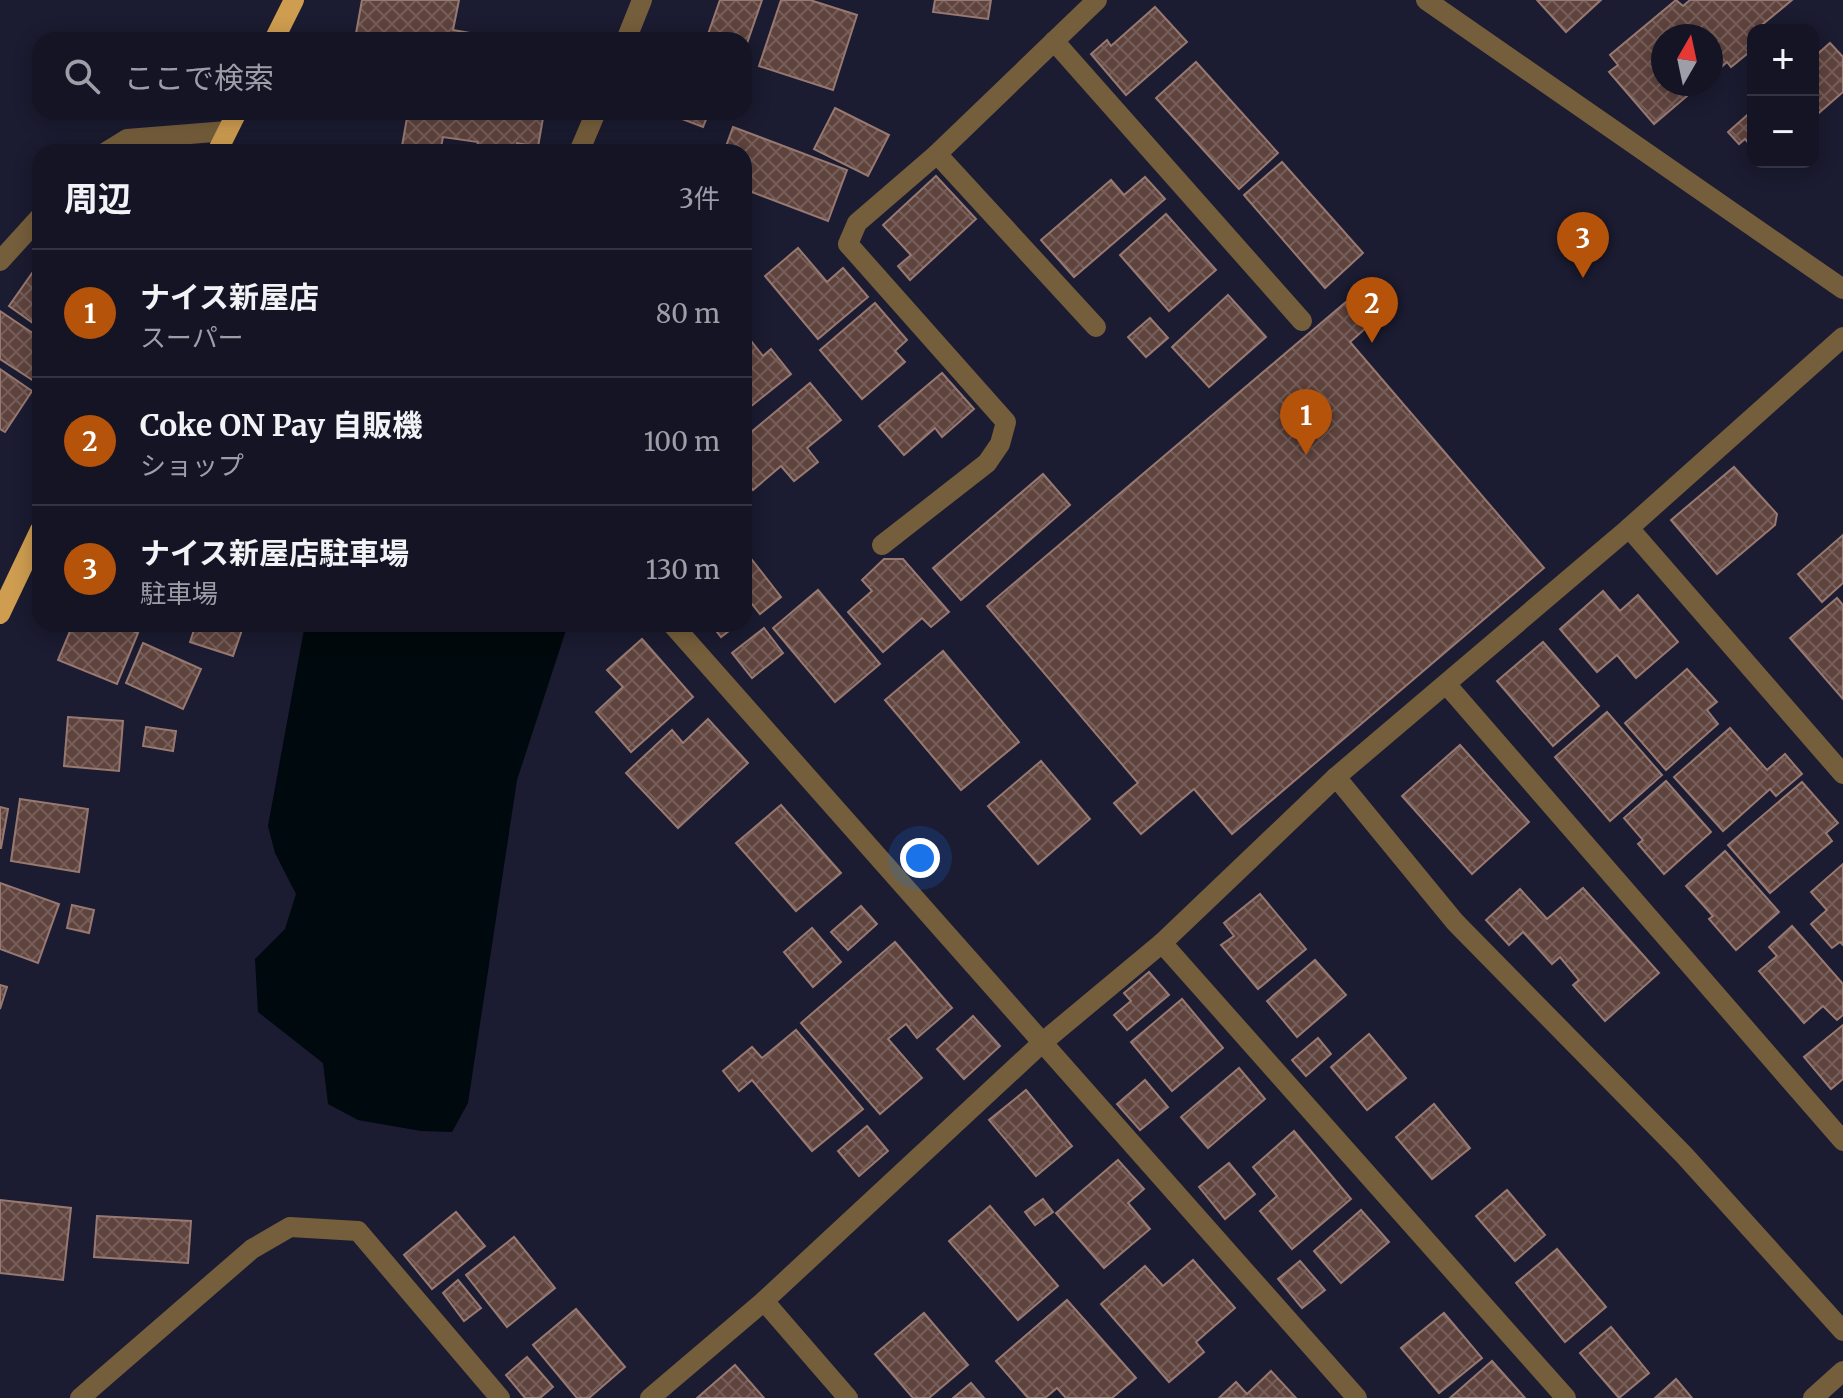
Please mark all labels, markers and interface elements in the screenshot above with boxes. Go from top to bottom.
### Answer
north arrow [1651,24,1723,96]
map controls [1747,24,1819,168]
button: + [1747,24,1819,96]
search box [32,32,752,120]
icon: search [60,54,104,98]
text: ここで検索 [124,59,274,97]
button: − [1747,96,1819,168]
text: 周辺 [64,178,132,220]
text: 3件 [679,182,720,215]
pin: 3 [1557,212,1609,278]
pin: 2 [1346,277,1398,343]
text: ナイス新屋店 [140,278,319,316]
text: 1 [84,297,96,330]
text: 80 m [656,297,720,330]
text: スーパー [140,321,244,354]
pin: 1 [1280,389,1332,455]
text: Coke ON Pay 自販機 [140,406,422,444]
text: 2 [82,425,98,458]
text: 100 m [644,425,720,458]
text: ショップ [140,449,244,482]
text: ナイス新屋店駐車場 [140,534,409,572]
text: 3 [83,553,97,586]
text: 130 m [646,553,720,586]
text: 駐車場 [140,577,218,610]
your location [900,838,940,878]

